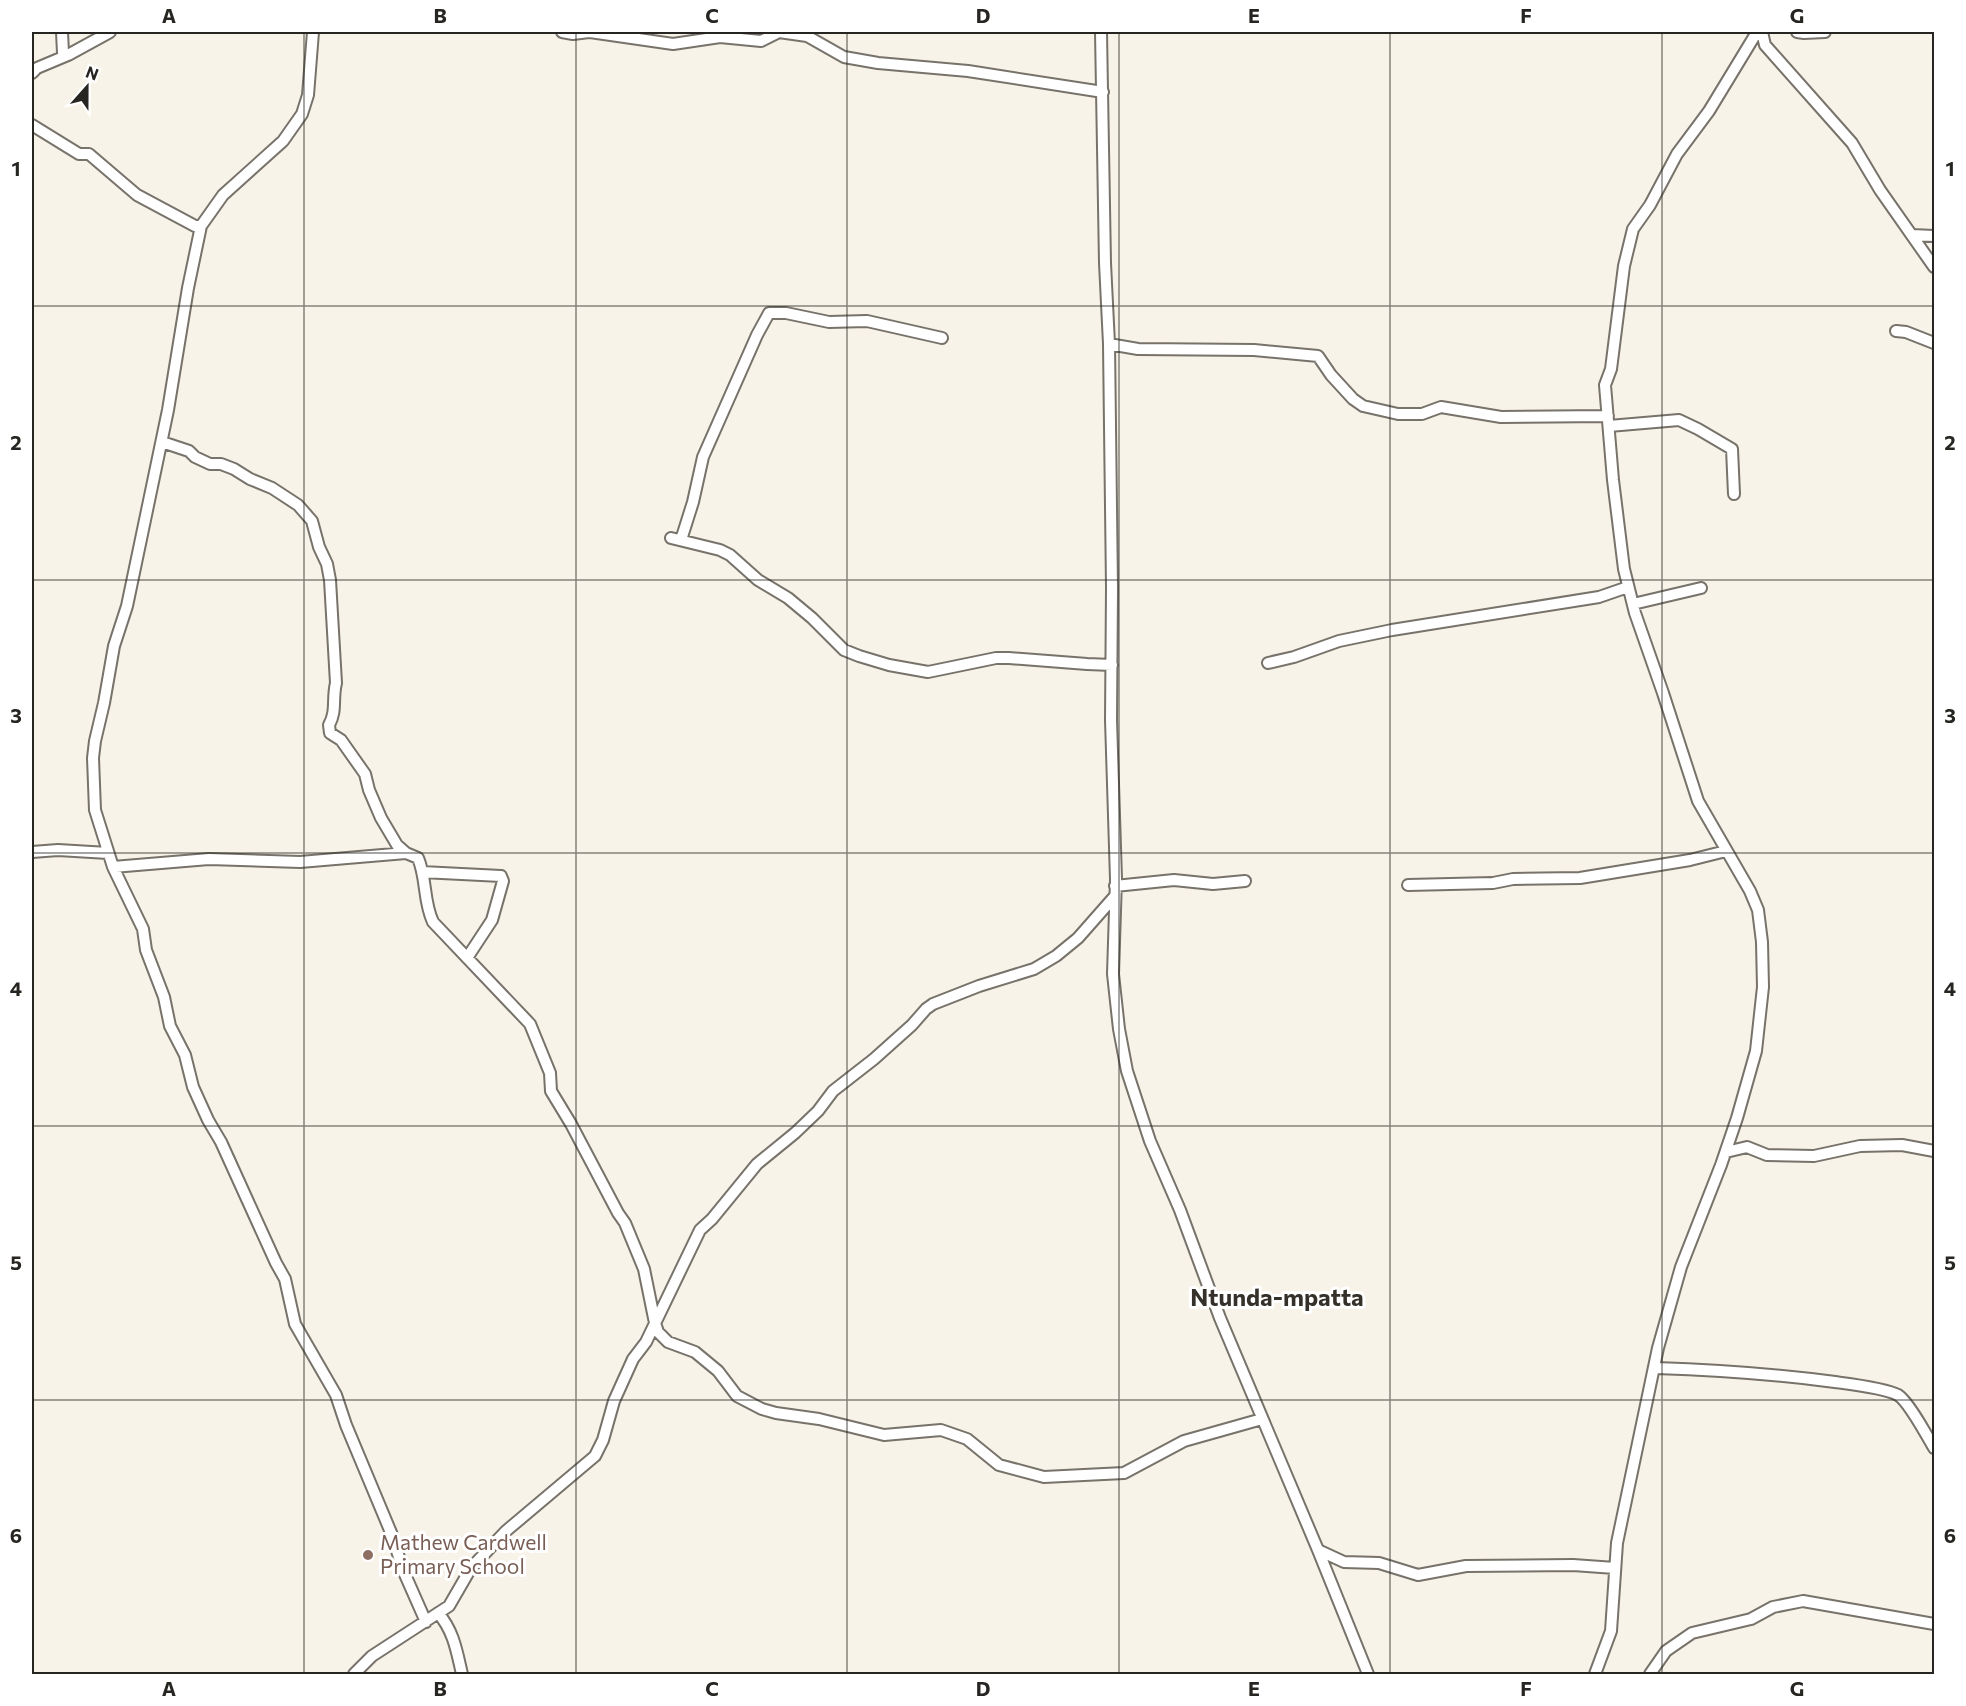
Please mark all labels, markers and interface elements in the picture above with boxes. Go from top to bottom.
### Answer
text: A [162,3,176,27]
text: B [433,3,447,27]
text: C [705,3,719,27]
text: D [976,3,990,27]
text: E [1248,3,1260,27]
text: F [1520,3,1532,27]
text: G [1790,3,1804,27]
north arrow [57,57,117,117]
text: N [84,62,102,84]
text: 1 [11,156,21,180]
text: 1 [1945,156,1955,180]
text: 2 [10,430,22,454]
text: 2 [1944,430,1956,454]
text: 3 [10,703,22,727]
text: 3 [1944,703,1956,727]
text: 4 [10,976,22,1000]
text: 4 [1944,976,1956,1000]
text: 5 [10,1250,22,1274]
text: 5 [1944,1250,1956,1274]
district label: Ntunda-mpatta [1190,1282,1364,1311]
text: 6 [10,1523,22,1547]
text: 6 [1944,1523,1956,1547]
place label: Mathew Cardwell Primary School [380,1529,547,1578]
marker: Mathew Cardwell Primary School [361,1548,375,1562]
text: A [162,1676,176,1700]
text: B [433,1676,447,1700]
text: C [705,1676,719,1700]
text: D [976,1676,990,1700]
text: E [1248,1676,1260,1700]
text: F [1520,1676,1532,1700]
text: G [1790,1676,1804,1700]

